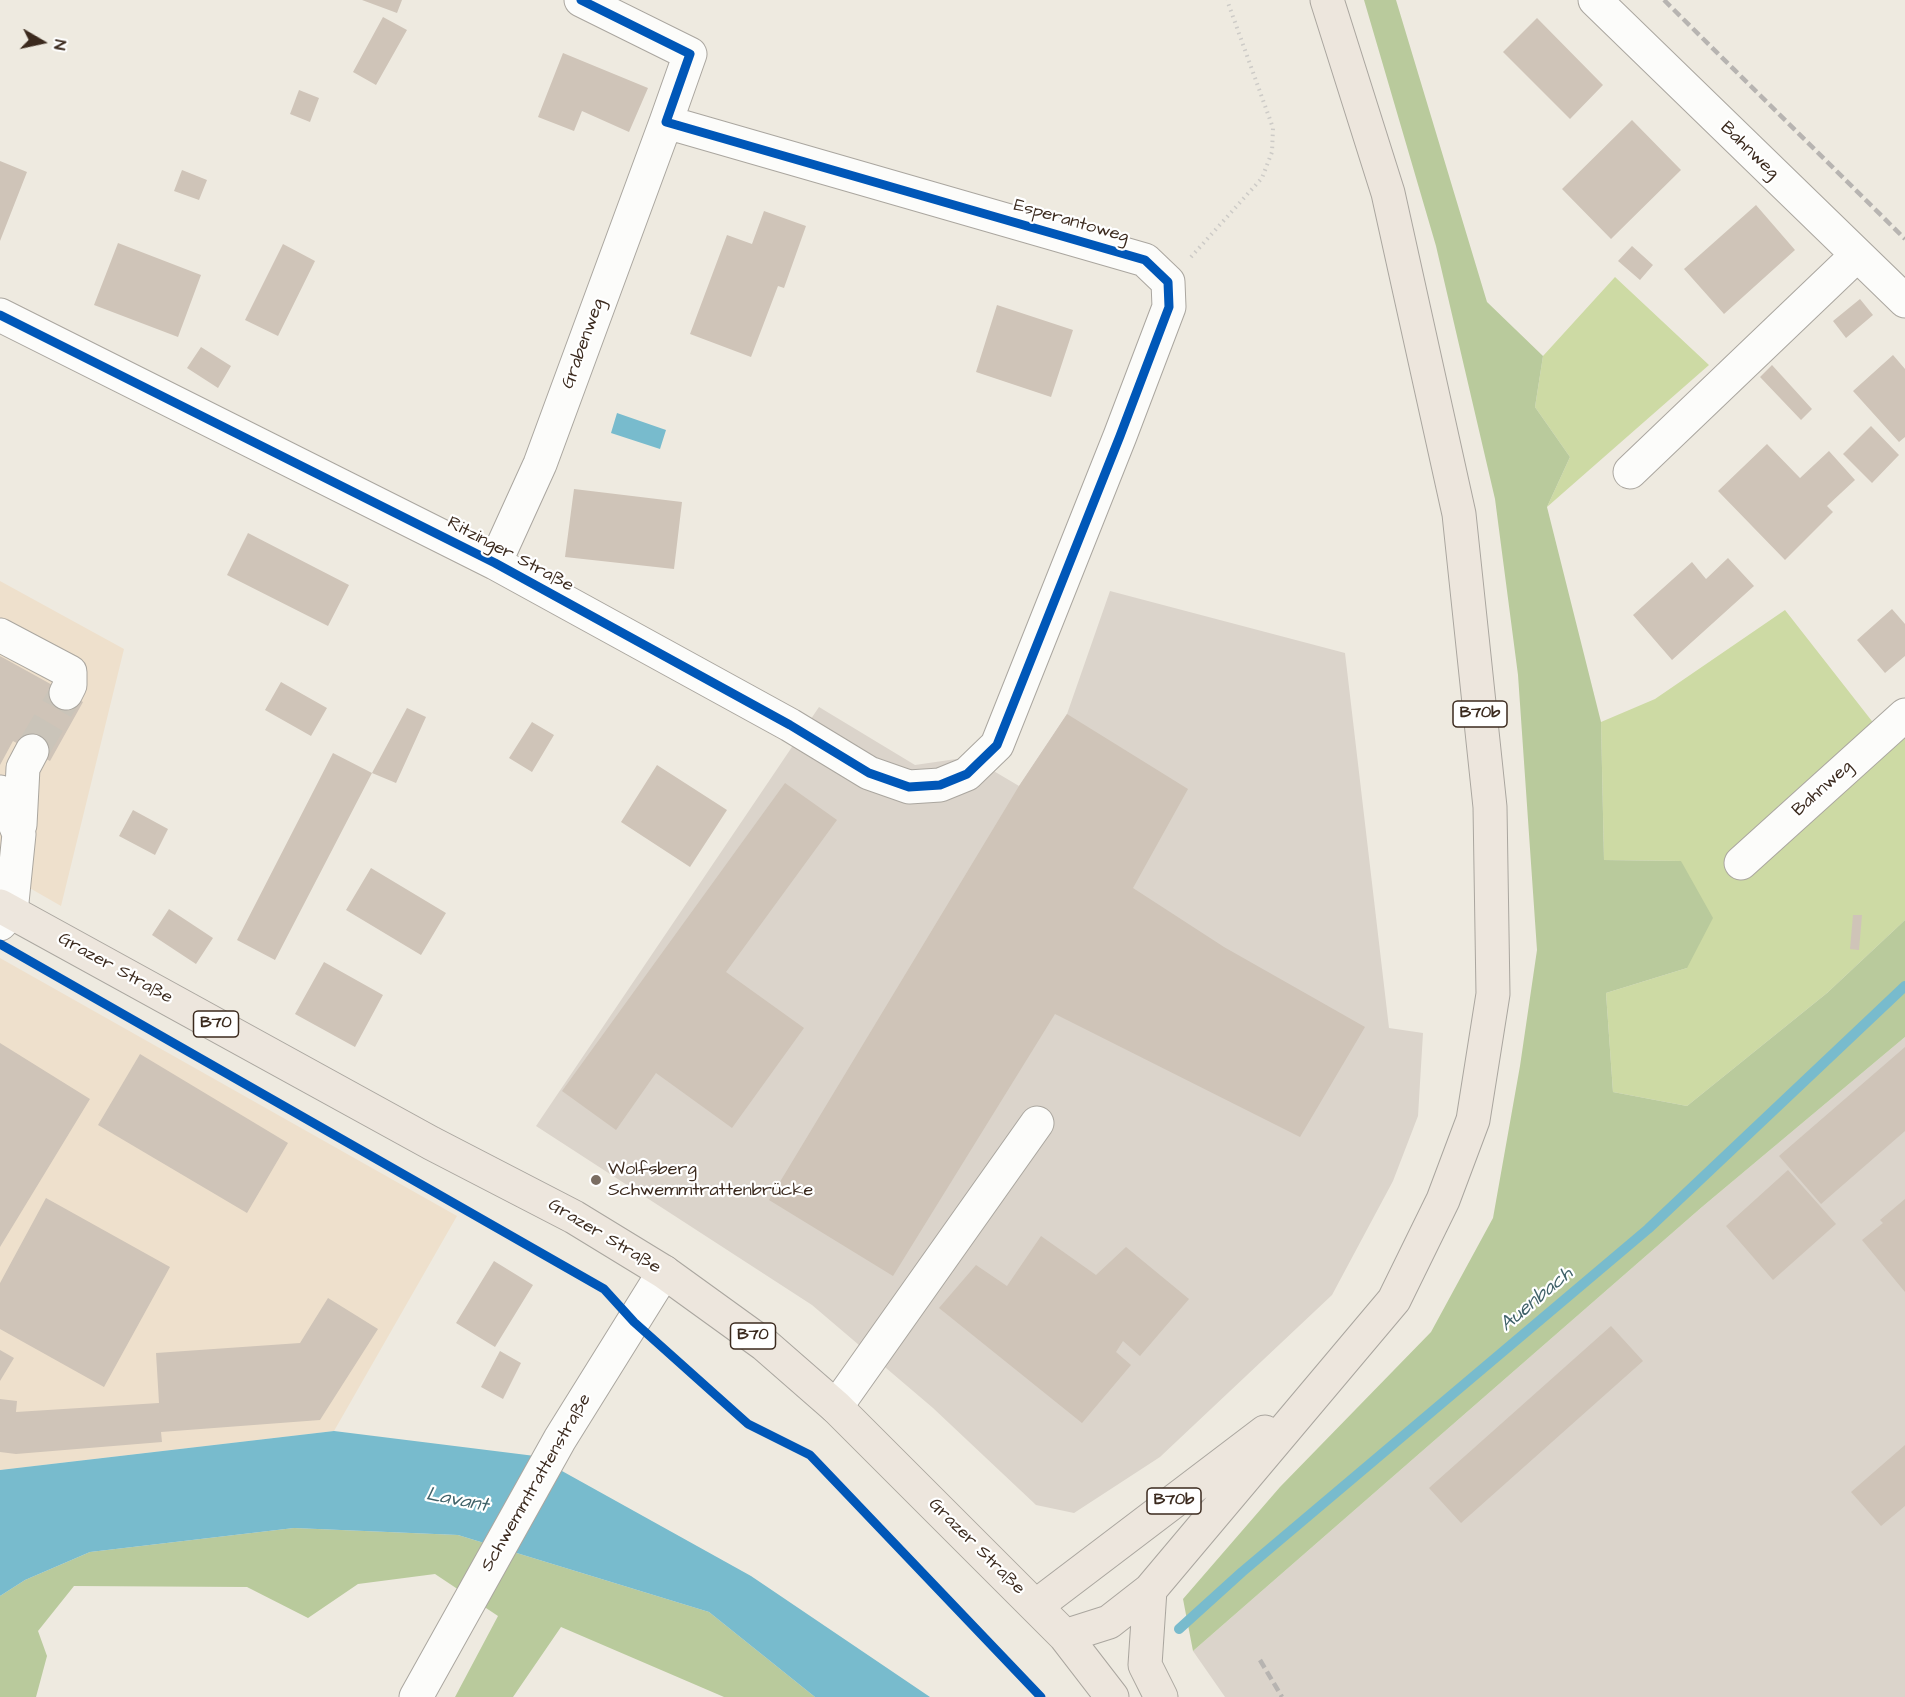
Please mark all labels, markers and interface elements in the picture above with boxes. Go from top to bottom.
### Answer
north arrow [12,12,72,72]
text: N [48,38,71,51]
street label: Bahnweg [1715,118,1783,184]
street label: Esperantoweg [1011,195,1131,249]
street label: Grabenweg [558,296,610,392]
street label: Ritzinger Straße [443,513,577,597]
road number: B70b [1453,701,1507,727]
street label: Bahnweg [1788,756,1858,822]
street label: Grazer Straße [54,929,176,1009]
road number: B70 [194,1011,238,1037]
place label: Wolfsberg Schwemmtrattenbrücke [608,1159,813,1202]
marker: Wolfsberg Schwemmtrattenbrücke [589,1173,603,1187]
street label: Grazer Straße [544,1195,664,1279]
water label: Auenbach [1496,1263,1578,1337]
road number: B70 [730,1323,776,1349]
street label: Schwemmtrattenstraße [477,1390,597,1576]
water label: Lavant [424,1483,490,1519]
road number: B70b [1147,1488,1201,1514]
street label: Grazer Straße [923,1494,1029,1600]

